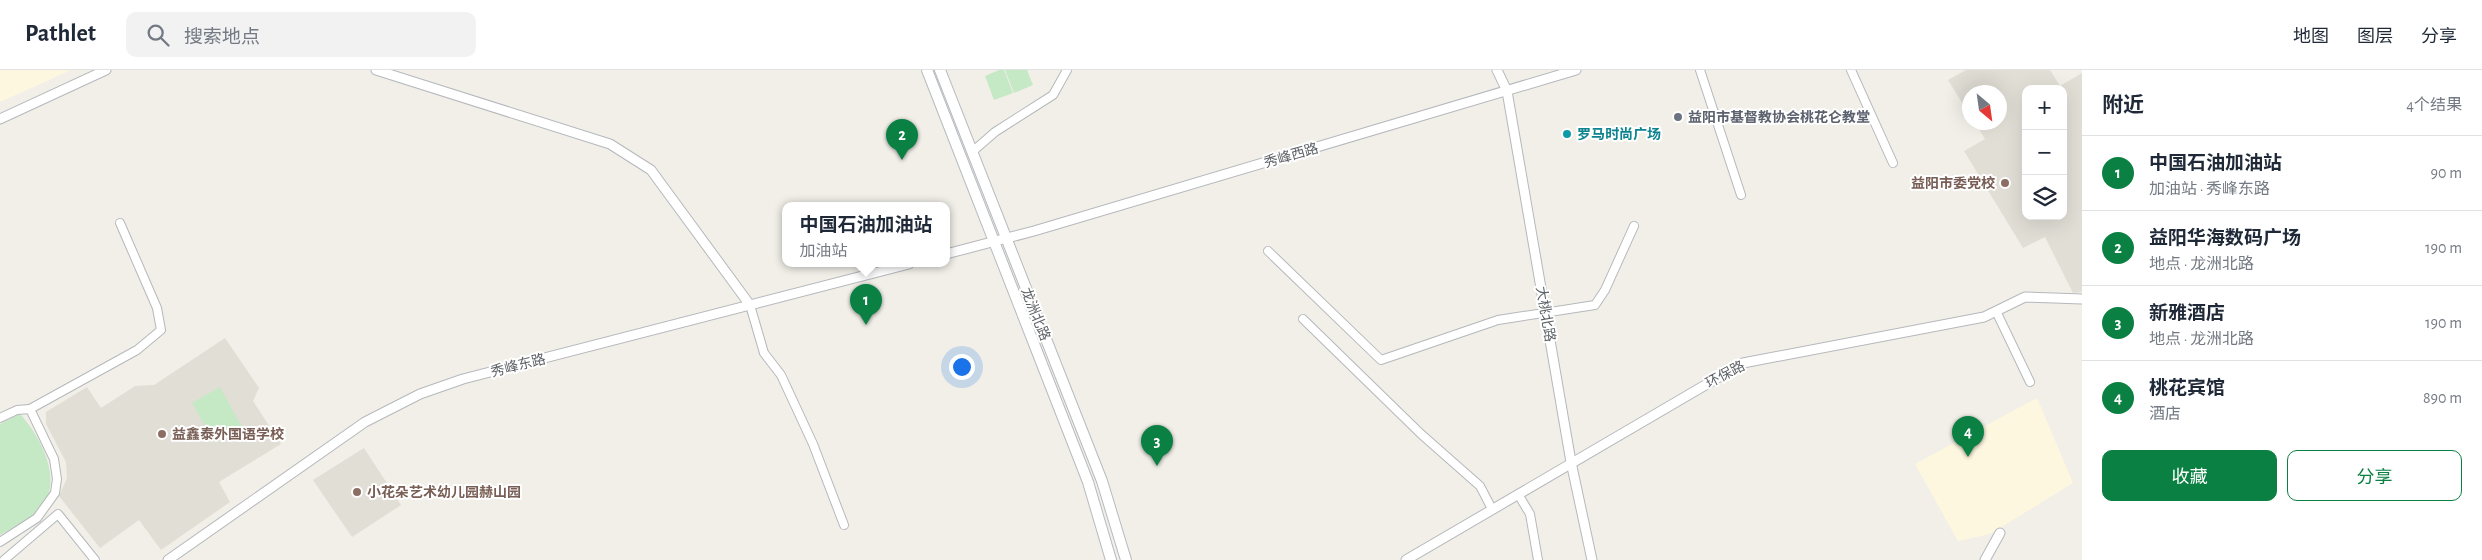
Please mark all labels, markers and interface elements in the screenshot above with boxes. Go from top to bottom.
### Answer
search box [126,12,476,57]
icon: search [144,21,172,49]
text: Pathlet [25,22,96,46]
text: 搜索地点 [184,28,260,47]
text: 地图 [2293,28,2329,46]
text: 图层 [2357,28,2393,46]
text: 分享 [2421,28,2457,46]
north arrow [1962,85,2007,130]
map controls [2022,85,2067,220]
button: + [2022,85,2067,130]
text: 附近 [2102,95,2144,116]
text: 4个结果 [2406,97,2462,113]
place label: 益阳市基督教协会桃花仑教堂 [1688,109,1870,125]
marker: 益阳市基督教协会桃花仑教堂 [1672,111,1684,123]
pin: 2 [886,119,918,160]
place label: 罗马时尚广场 [1577,126,1661,142]
marker: 罗马时尚广场 [1561,128,1573,140]
button: − [2022,130,2067,175]
street label: 秀峰西路 [1262,140,1320,170]
text: 中国石油加油站 [2149,154,2282,173]
text: 1 [2115,165,2121,181]
text: 90 m [2431,165,2462,181]
place label: 益阳市委党校 [1911,175,1995,191]
button: layers [2022,175,2067,220]
marker: 益阳市委党校 [1999,177,2011,189]
text: 加油站 · 秀峰东路 [2149,181,2270,197]
popup [782,202,950,267]
text: 中国石油加油站 [799,216,933,235]
text: 益阳华海数码广场 [2149,229,2301,248]
text: 2 [2114,240,2122,256]
text: 190 m [2425,240,2462,256]
text: 加油站 [799,243,848,259]
text: 地点 · 龙洲北路 [2149,256,2254,272]
pin: 1 [850,284,882,325]
street label: 龙洲北路 [1018,285,1054,343]
street label: 大桃北路 [1533,285,1559,343]
text: 新雅酒店 [2149,304,2225,323]
text: 3 [2115,315,2121,331]
text: 190 m [2425,315,2462,331]
text: 地点 · 龙洲北路 [2149,331,2254,347]
street label: 秀峰东路 [489,350,547,380]
your location [949,354,975,380]
street label: 环保路 [1703,358,1747,391]
text: 桃花宾馆 [2149,379,2225,398]
text: 4 [2114,390,2122,406]
text: 890 m [2423,390,2462,406]
text: 酒店 [2149,406,2181,422]
pin: 4 [1952,416,1984,457]
pin: 3 [1141,425,1173,466]
place label: 益鑫泰外国语学校 [172,426,284,442]
marker: 益鑫泰外国语学校 [156,428,168,440]
button: 收藏 [2102,450,2277,501]
button: 分享 [2287,450,2462,501]
place label: 小花朵艺术幼儿园赫山园 [367,485,521,500]
marker: 小花朵艺术幼儿园赫山园 [351,486,363,498]

